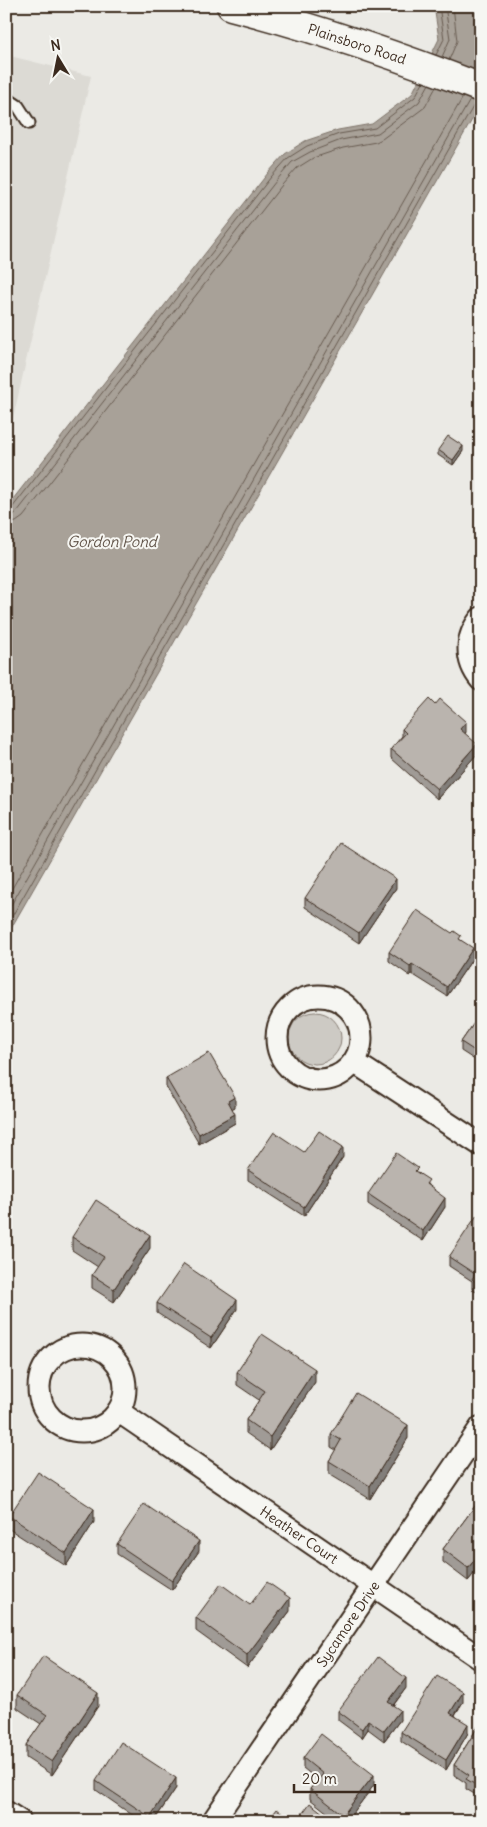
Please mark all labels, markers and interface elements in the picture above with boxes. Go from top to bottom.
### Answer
street label: Plainsboro Road [306,20,408,68]
north arrow [32,32,82,82]
text: N [49,35,62,55]
water label: Gordon Pond [67,532,159,551]
street label: Heather Court [256,1502,342,1568]
street label: Sycamore Drive [313,1577,383,1671]
scale bar [294,1762,376,1794]
text: 20 m [302,1769,337,1788]

